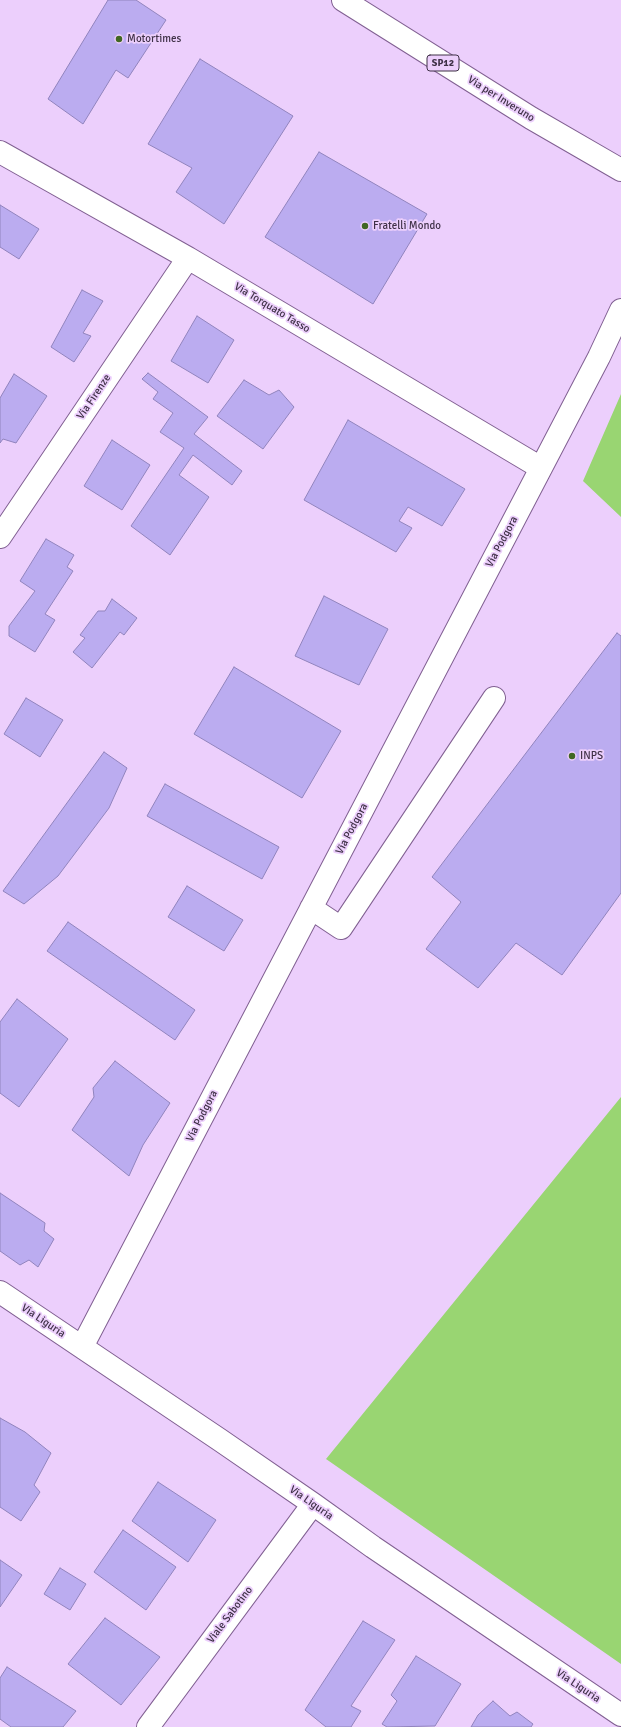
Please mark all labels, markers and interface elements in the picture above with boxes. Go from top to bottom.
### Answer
place label: Motortimes [127,32,181,46]
marker: Motortimes [114,34,124,44]
road number: SP12 [427,55,459,71]
street label: Via per Inveruno [465,73,537,125]
place label: Fratelli Mondo [373,219,441,233]
marker: Fratelli Mondo [360,221,370,231]
street label: Via Torquato Tasso [232,280,312,336]
street label: Via Firenze [74,372,114,422]
street label: Via Podgora [483,514,521,570]
place label: INPS [580,749,603,763]
marker: INPS [567,751,577,761]
street label: Via Podgora [333,801,371,857]
street label: Via Podgora [183,1088,221,1144]
street label: Via Liguria [18,1301,68,1341]
street label: Via Liguria [287,1483,335,1523]
street label: Viale Sabotino [204,1584,256,1646]
street label: Via Liguria [553,1666,603,1706]

